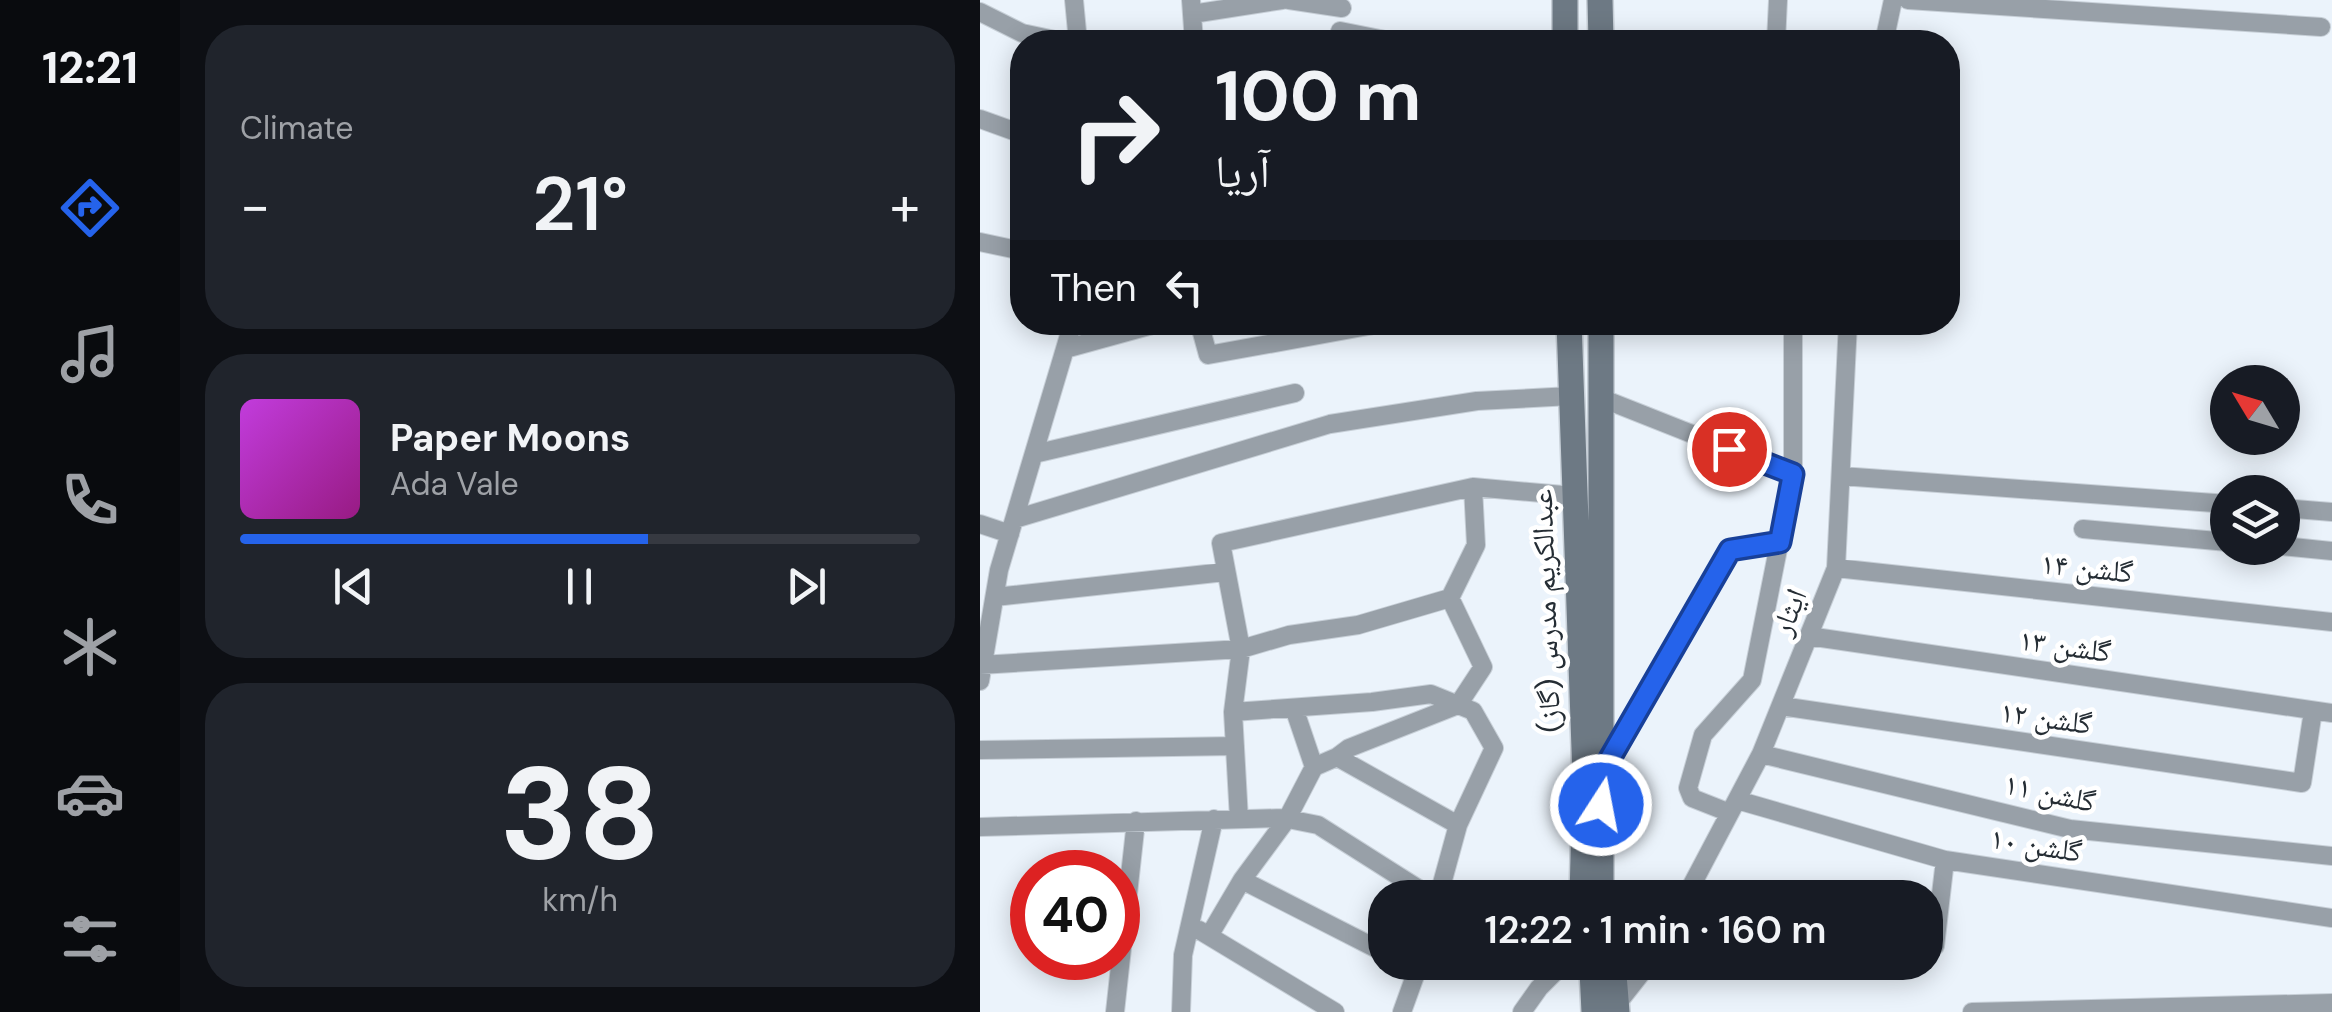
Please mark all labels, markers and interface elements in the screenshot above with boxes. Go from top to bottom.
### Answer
text: 12:21 [42,38,138,97]
text: 100 m [1215,51,1421,142]
icon: right [1050,70,1180,200]
text: Climate [240,107,354,149]
text: آریا [1215,142,1270,201]
text: 21° [532,156,628,253]
text: − [240,170,270,242]
text: + [890,170,920,242]
icon: directions [55,173,125,243]
icon: left [1157,260,1212,315]
text: Then [1050,263,1137,313]
icon: music [55,319,125,389]
north arrow [2210,365,2300,455]
map controls [2210,365,2300,565]
pin [1687,407,1772,492]
text: Paper Moons [390,413,630,463]
icon: arrive [1702,422,1757,477]
text: Ada Vale [390,463,519,505]
icon: phone [55,465,125,535]
button: layers [2210,475,2300,565]
street label: عبدالکریم مدرس (گاز) [1522,489,1570,733]
street label: گلشن ۱۴ [2039,543,2135,592]
icon: previous [326,559,381,614]
icon: pause [552,559,607,614]
icon: next [779,559,834,614]
street label: ایثار [1761,583,1815,642]
icon: climate [55,612,125,682]
street label: گلشن ۱۳ [2017,620,2113,671]
street label: گلشن ۱۲ [1998,692,2094,743]
text: 38 [500,729,660,898]
position arrow [1549,753,1653,857]
icon: car [55,758,125,828]
street label: گلشن ۱۱ [2001,764,2099,821]
street label: گلشن ۱۰ [1988,818,2085,871]
speed limit sign: 40 [1010,850,1140,980]
text: km/h [542,879,618,921]
icon: filters [55,904,125,974]
text: 12:22 · 1 min · 160 m [1484,905,1827,955]

